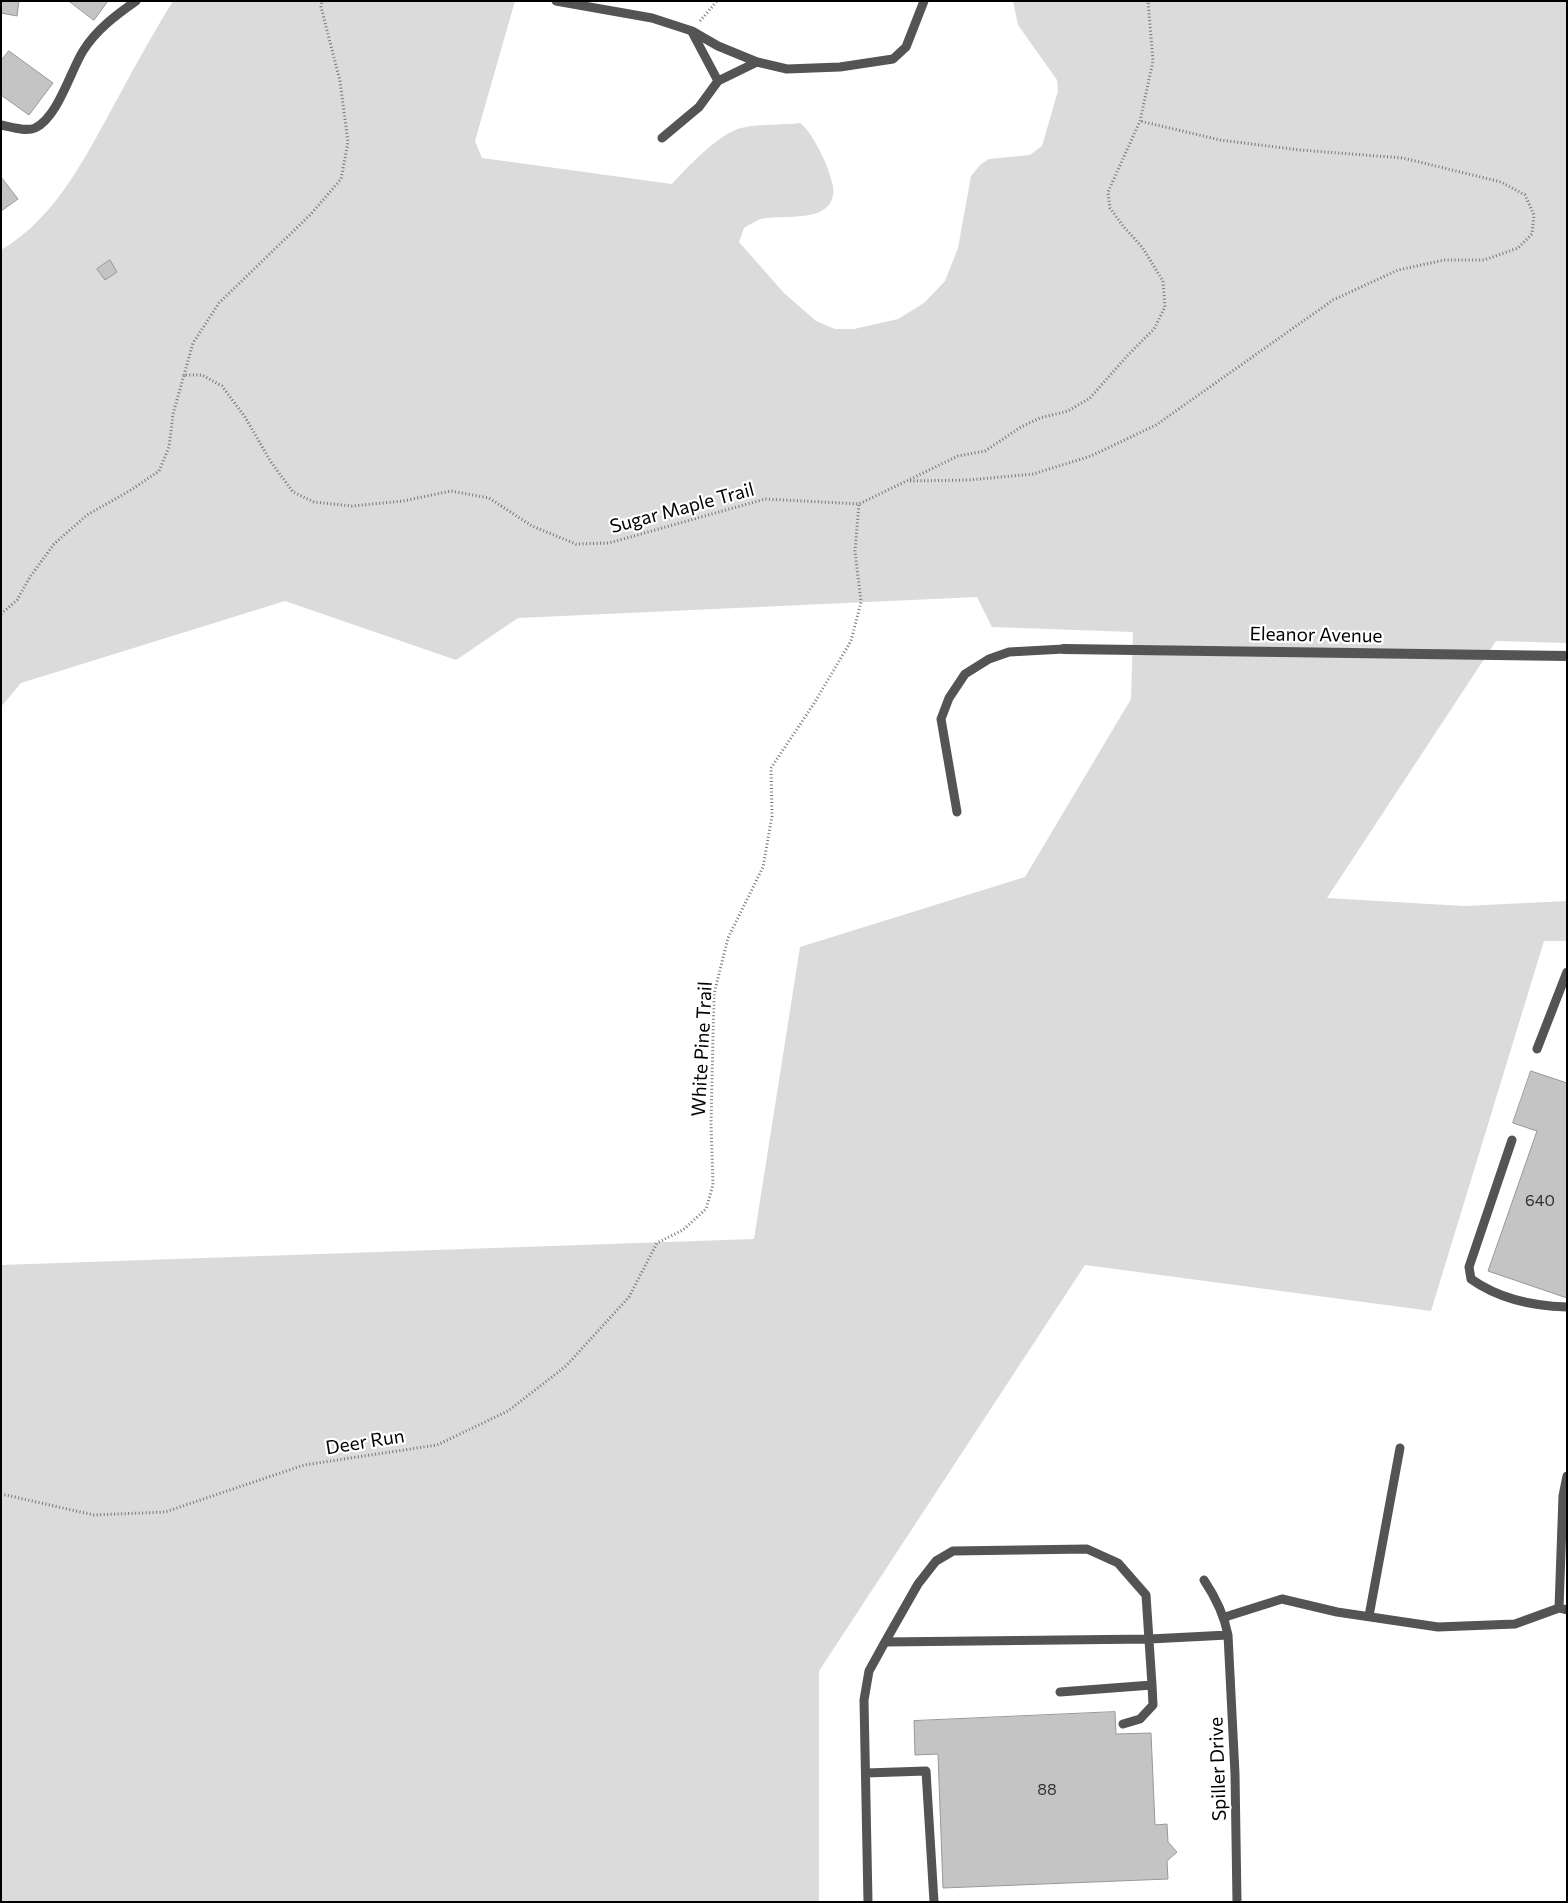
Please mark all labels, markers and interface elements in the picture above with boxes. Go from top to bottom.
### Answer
street label: Sugar Maple Trail [607,478,757,538]
street label: Eleanor Avenue [1249,622,1383,648]
street label: White Pine Trail [687,981,717,1117]
house number: 640 [1525,1191,1555,1211]
street label: Deer Run [324,1425,406,1459]
street label: Spiller Drive [1205,1717,1231,1821]
house number: 88 [1037,1780,1057,1800]

